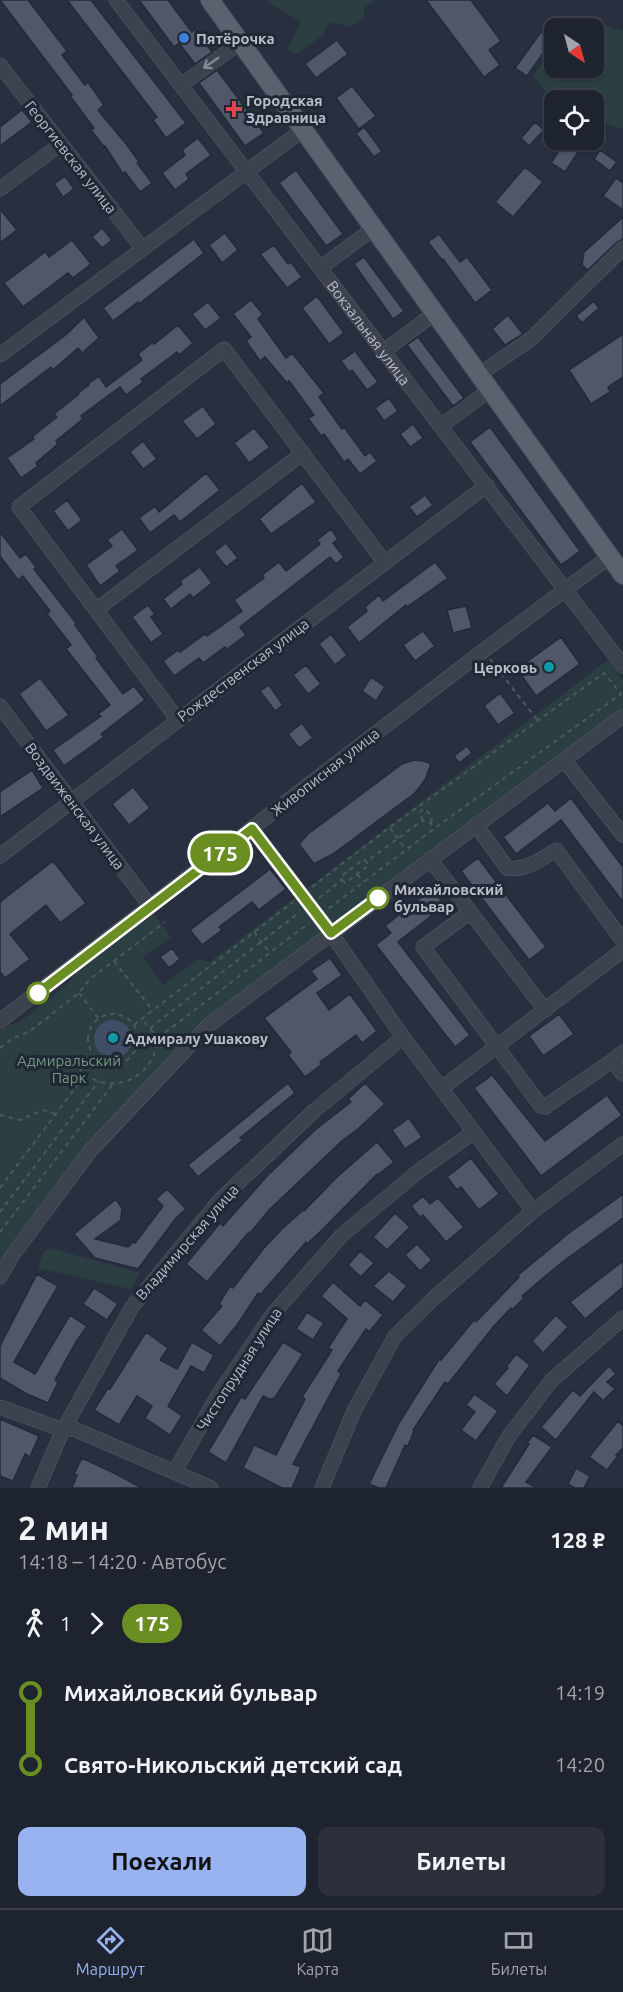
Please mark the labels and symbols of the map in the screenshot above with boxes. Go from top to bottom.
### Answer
north arrow [544,18,604,78]
place label: Пятёрочка [196,30,275,47]
marker: Пятёрочка [177,31,191,45]
one-way arrow [203,57,219,69]
place label: Городская Здравница [246,92,326,126]
street label: Георгиевская улица [22,97,120,217]
marker: Городская Здравница [227,102,241,116]
street label: Вокзальная улица [324,277,414,388]
street label: Рождественская улица [174,615,312,725]
place label: Церковь [474,659,537,676]
marker: Церковь [542,660,556,674]
street label: Живописная улица [268,725,382,819]
street label: Воздвиженская улица [22,739,128,873]
line badge: 175 [186,834,254,872]
place label: Михайловский бульвар [394,881,503,915]
marker: Михайловский бульвар [367,887,389,909]
unlabelled marker [27,982,49,1004]
place label: Адмиралу Ушакову [125,1030,268,1047]
marker: Адмиралу Ушакову [106,1031,120,1045]
park label: Адмиральский Парк [17,1052,121,1086]
street label: Владимирская улица [132,1181,242,1303]
street label: Чистопрудная улица [193,1304,285,1434]

